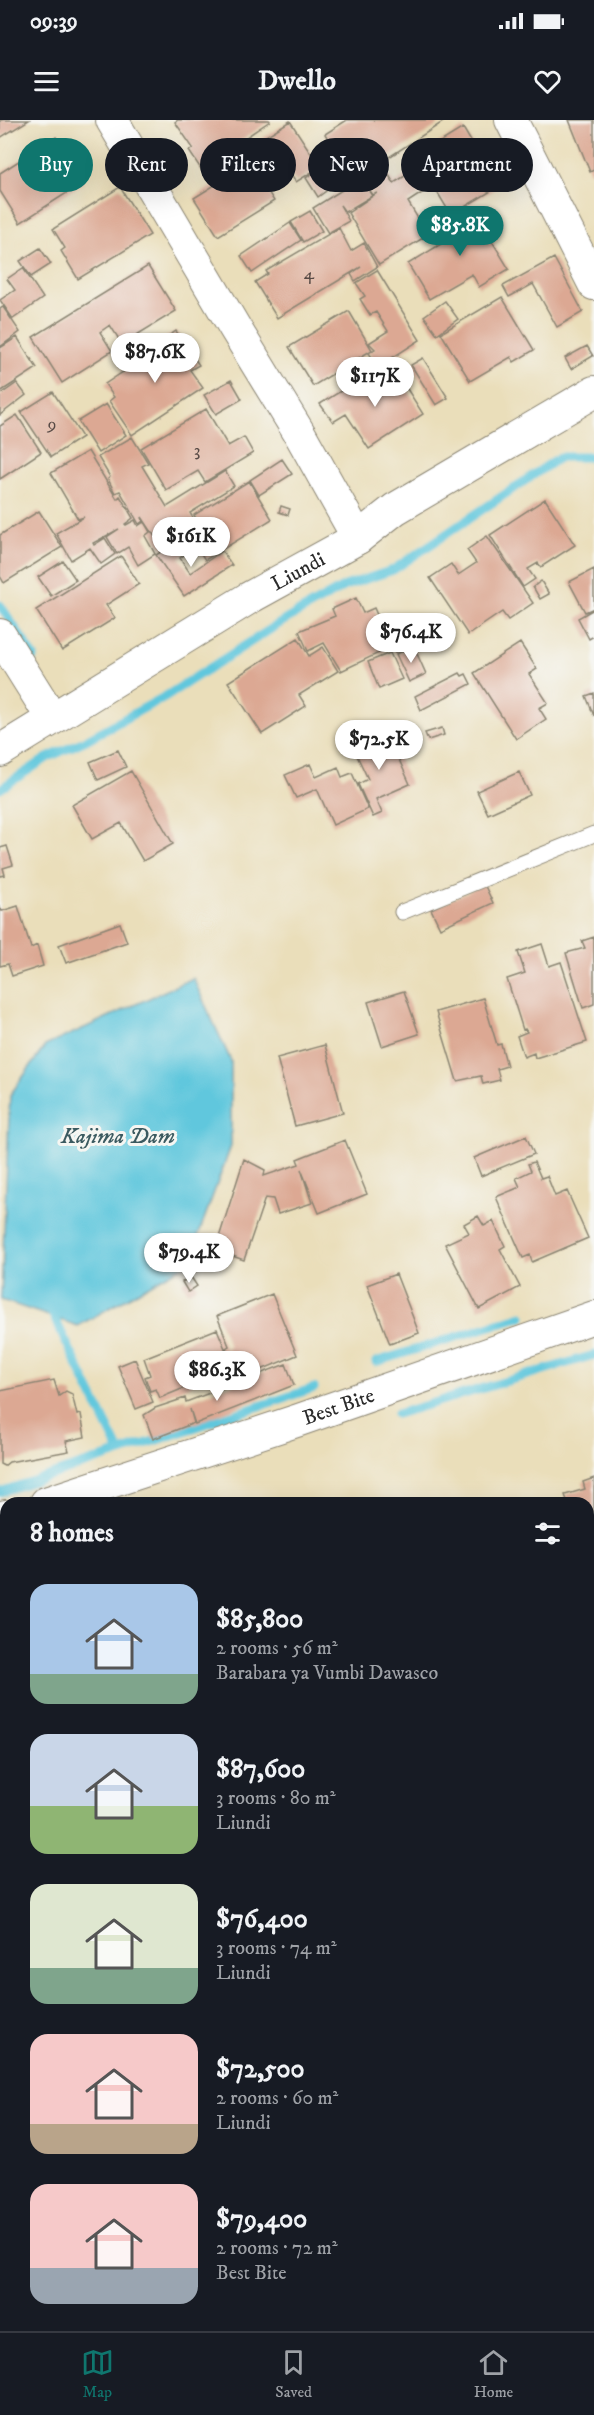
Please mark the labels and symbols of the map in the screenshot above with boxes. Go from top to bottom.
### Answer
pin: $85.8K [411,206,509,257]
house number: 4 [304,263,315,285]
pin: $87.6K [106,333,204,384]
pin: $117K [333,357,417,408]
house number: 9 [47,414,56,436]
house number: 3 [194,440,200,462]
pin: $161K [149,517,233,568]
street label: Liundi [267,547,330,597]
pin: $76.4K [362,613,460,664]
pin: $72.5K [330,720,428,771]
water label: Kajima Dam [60,1123,175,1150]
pin: $79.4K [140,1233,238,1284]
pin: $86.3K [168,1351,266,1402]
street label: Best Bite [299,1383,378,1432]

